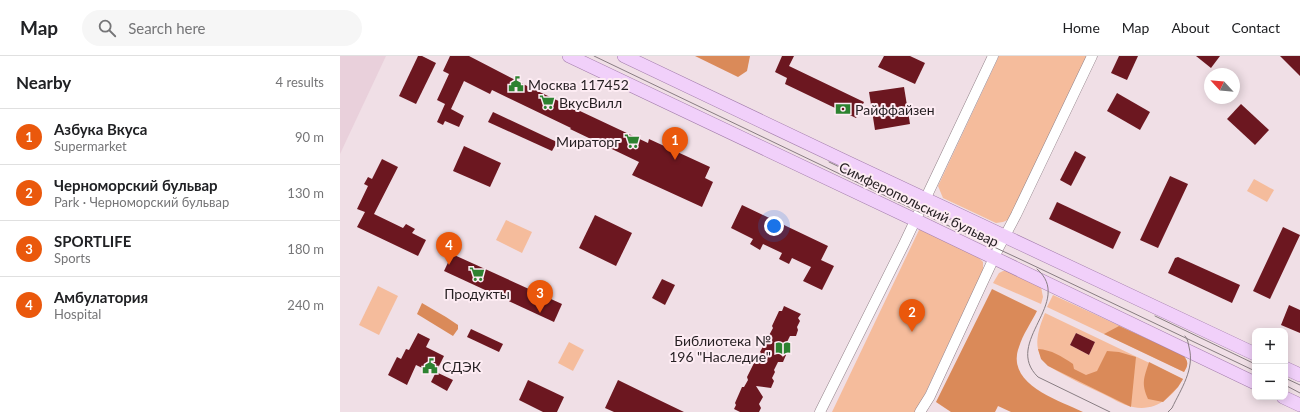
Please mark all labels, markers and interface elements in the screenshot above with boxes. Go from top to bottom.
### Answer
search box [82,10,362,46]
text: Map [20,16,58,39]
icon: search [96,17,118,39]
text: Search here [128,19,206,37]
text: Home [1062,19,1100,36]
text: Map [1122,19,1149,36]
text: About [1171,19,1209,36]
text: Contact [1231,19,1280,36]
north arrow [1204,68,1240,104]
text: Nearby [16,72,71,93]
text: 4 results [276,74,324,90]
public building icon: Москва 117452 [507,75,525,93]
place label: Москва 117452 [528,76,629,93]
supermarket icon: ВкусВилл [538,93,556,111]
place label: ВкусВилл [559,94,622,111]
bank icon: Райффайзен [834,100,852,118]
place label: Райффайзен [855,101,935,118]
text: Азбука Вкуса [54,120,147,138]
pin: 1 [662,127,688,160]
text: 1 [25,129,33,145]
text: 90 m [295,129,324,145]
supermarket icon: Мираторг [623,132,641,150]
place label: Мираторг [556,133,620,150]
text: Supermarket [54,138,127,154]
street label: Симферопольский бульвар [836,158,1002,250]
text: Черноморский бульвар [54,176,218,194]
text: 2 [25,185,33,201]
text: 130 m [287,185,324,201]
text: Park · Черноморский бульвар [54,194,229,210]
your location [764,216,784,236]
text: SPORTLIFE [54,232,131,250]
pin: 4 [436,232,462,265]
text: 3 [25,241,33,257]
text: 180 m [287,241,324,257]
text: Sports [54,250,91,266]
supermarket icon: Продукты [468,265,486,283]
pin: 3 [527,280,553,313]
place label: Продукты [444,285,510,302]
text: Амбулатория [54,288,148,306]
text: 4 [25,297,33,313]
text: 240 m [287,297,324,313]
pin: 2 [899,299,925,332]
text: Hospital [54,306,101,322]
map controls [1252,328,1288,400]
button: + [1252,328,1288,364]
place label: Библиотека № 196 "Наследие" [669,332,771,365]
library icon: Библиотека № 196 "Наследие" [774,339,792,357]
public building icon: СДЭК [421,357,439,375]
place label: СДЭК [442,358,482,375]
button: − [1252,364,1288,400]

